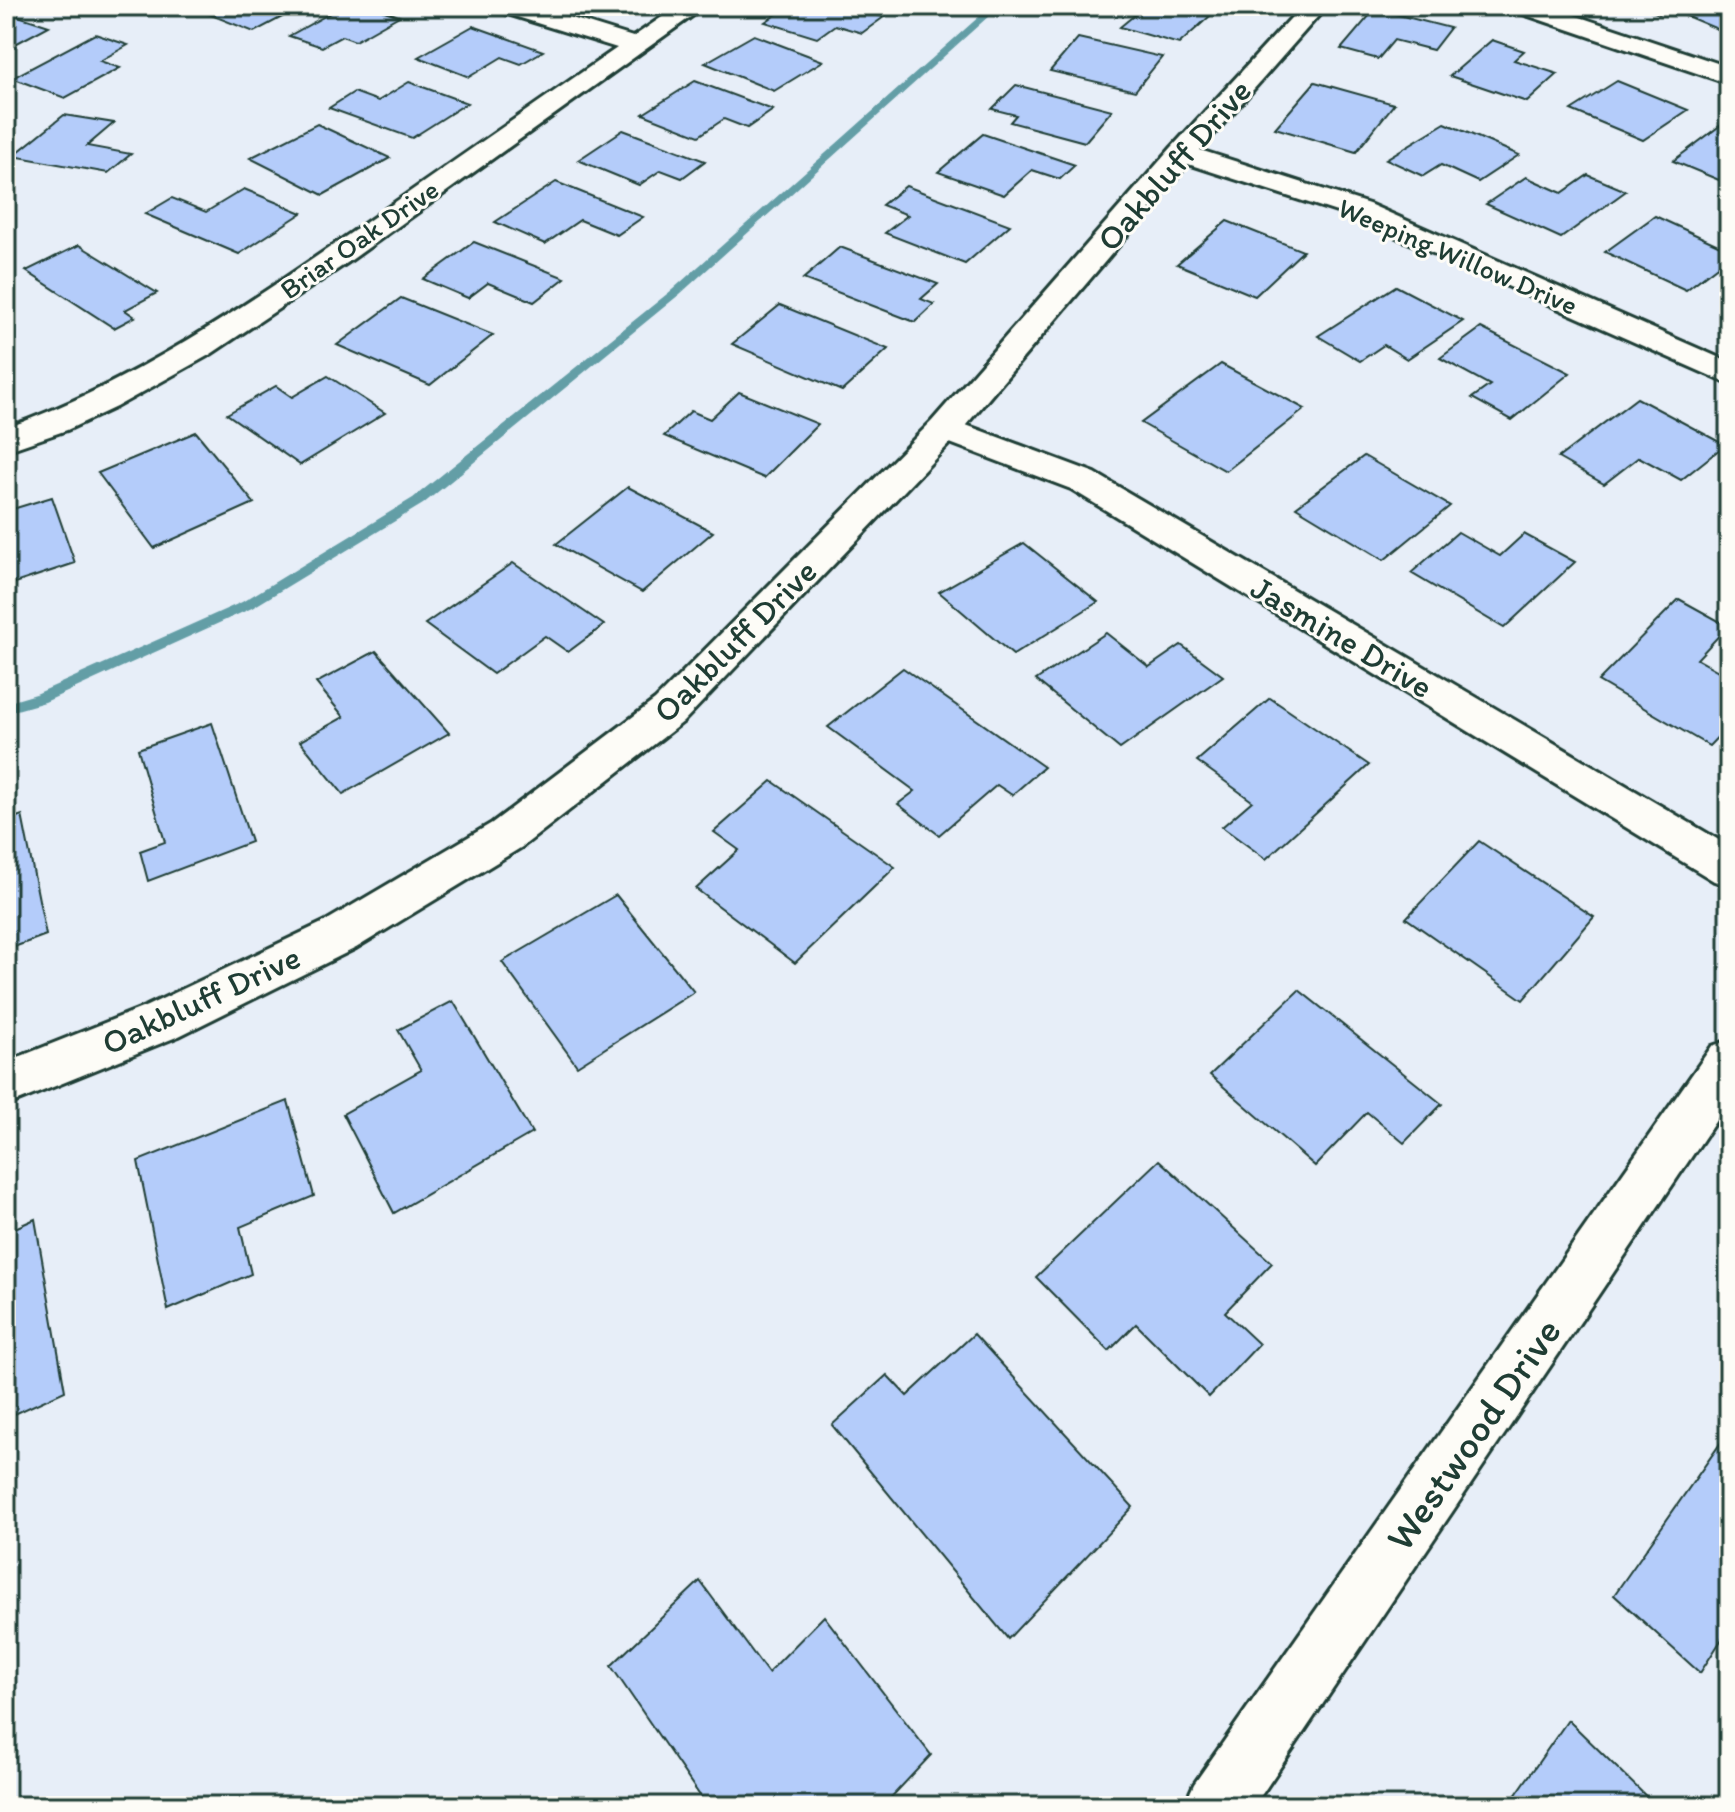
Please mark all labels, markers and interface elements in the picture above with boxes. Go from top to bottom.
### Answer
street label: Oakbluff Drive [1088,71,1260,259]
street label: Briar Oak Drive [273,172,445,306]
street label: Weeping Willow Drive [1333,190,1583,322]
street label: Oakbluff Drive [645,551,825,731]
street label: Jasmine Drive [1244,567,1440,707]
street label: Oakbluff Drive [95,936,307,1064]
street label: Westwood Drive [1375,1308,1571,1560]

